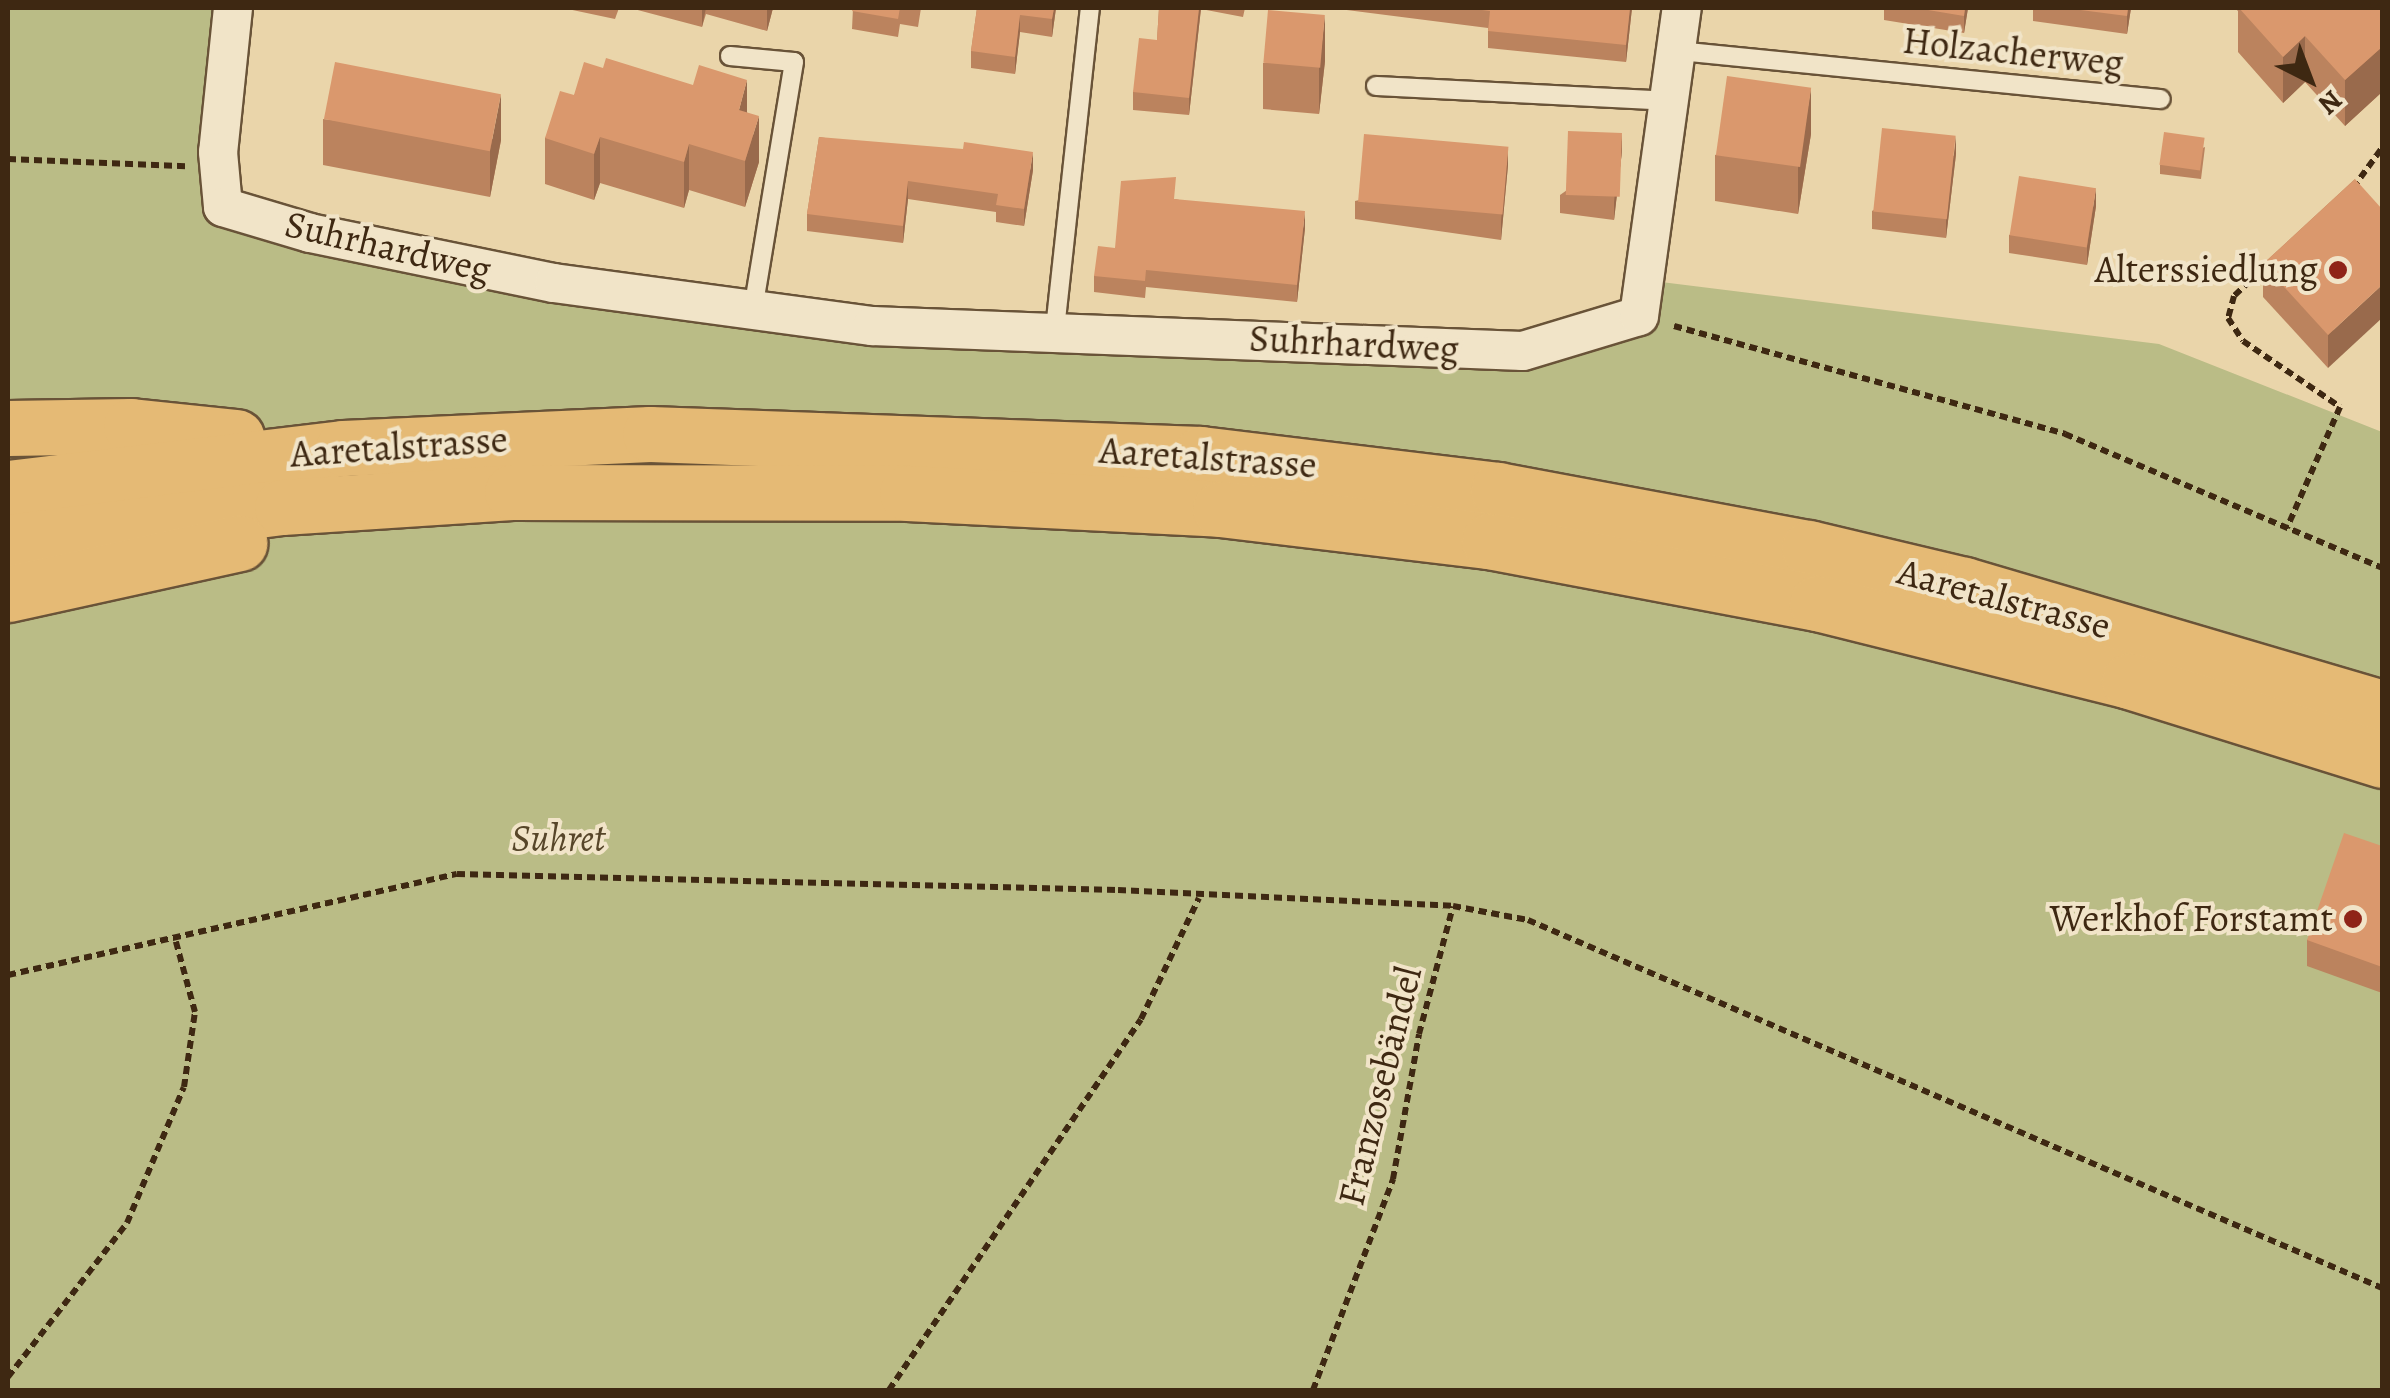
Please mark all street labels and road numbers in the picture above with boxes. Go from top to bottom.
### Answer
street label: Holzacherweg [1900,18,2126,86]
street label: Suhrhardweg [281,201,495,293]
street label: Suhrhardweg [1248,316,1460,372]
street label: Aaretalstrasse [289,417,509,477]
street label: Aaretalstrasse [1098,428,1318,488]
street label: Aaretalstrasse [1893,549,2115,649]
street label: Franzosebändel [1328,962,1432,1210]

